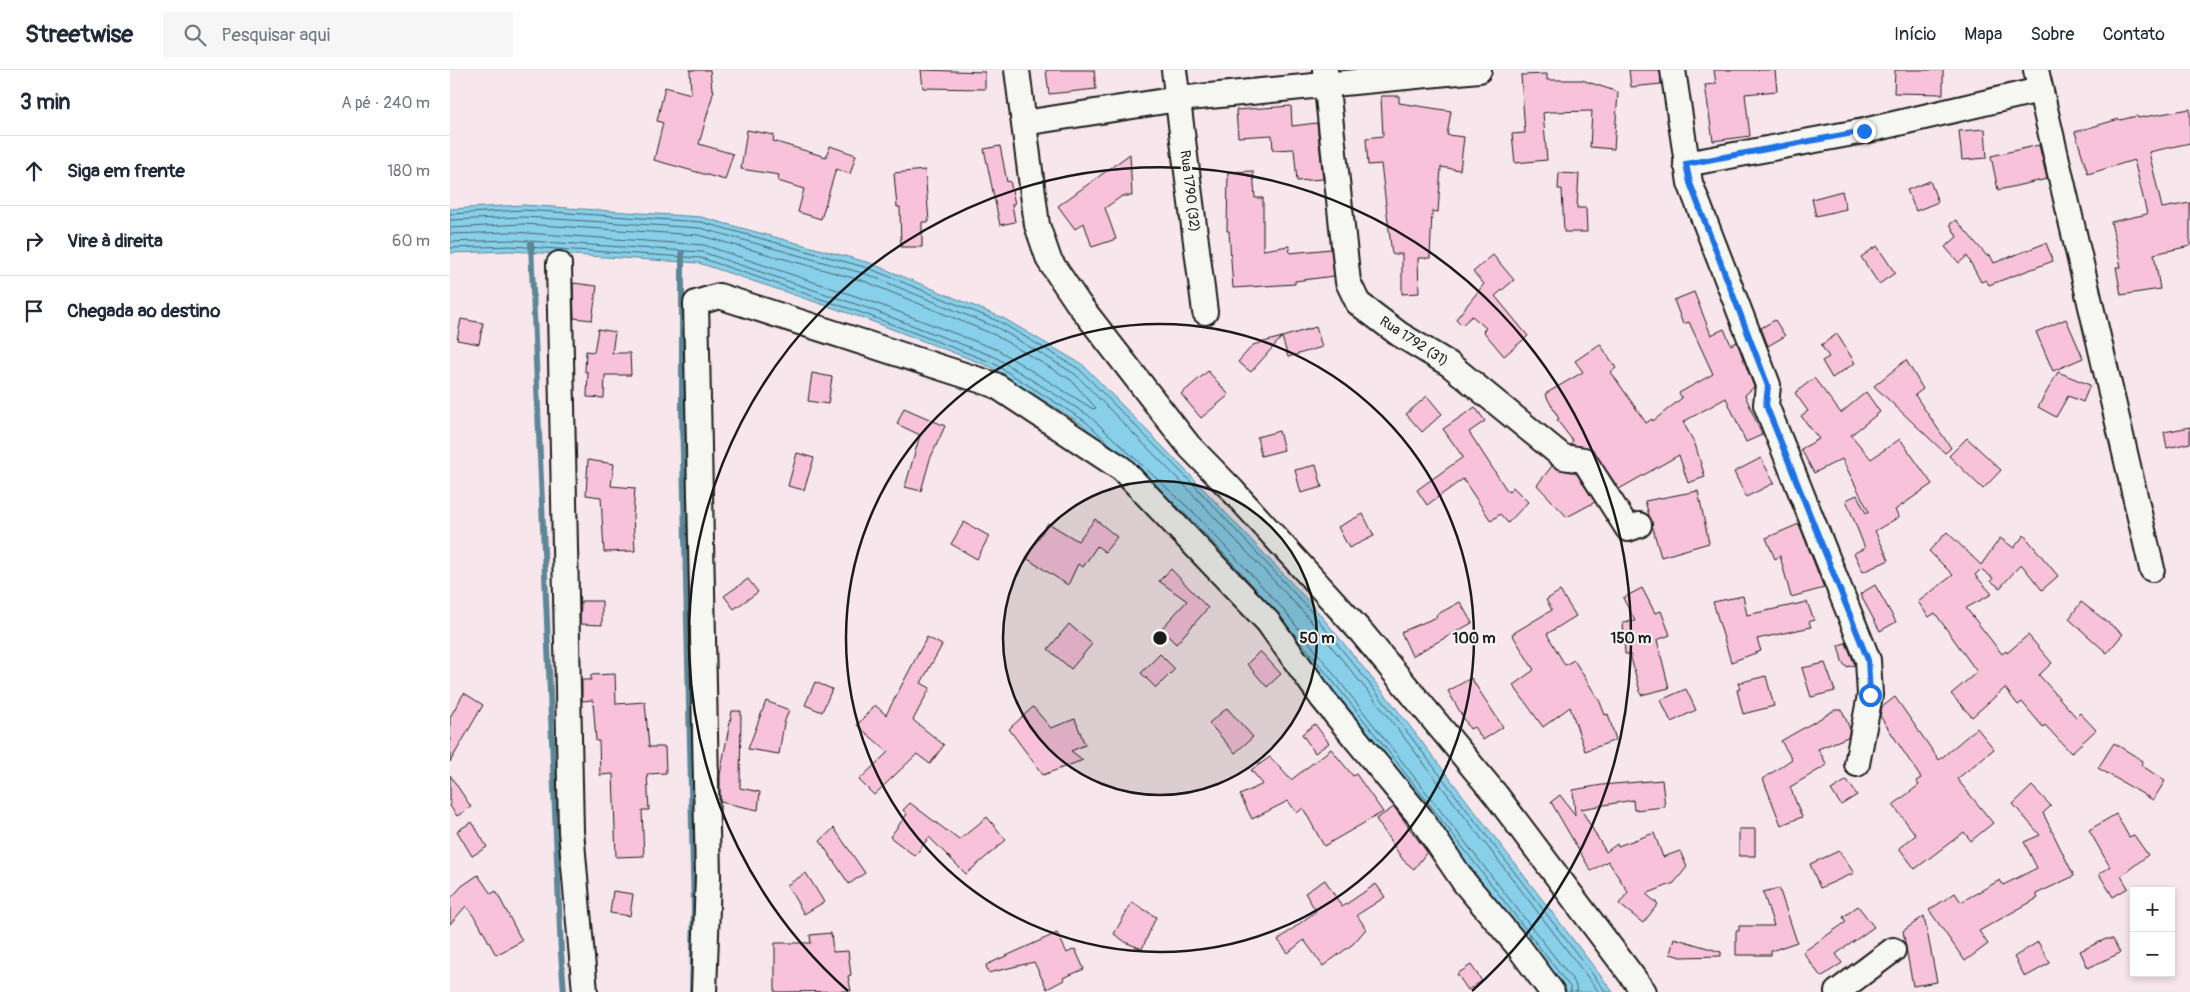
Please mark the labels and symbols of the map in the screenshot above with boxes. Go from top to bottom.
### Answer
route end [1853,120,1876,143]
street label: Rua 1790 (32) [1177,149,1203,233]
street label: Rua 1792 (31) [1377,313,1451,369]
centre of rings [1151,629,1169,647]
text: 50 m [1300,629,1334,648]
text: 100 m [1453,629,1495,648]
text: 150 m [1611,629,1651,648]
route start [1859,684,1882,707]

